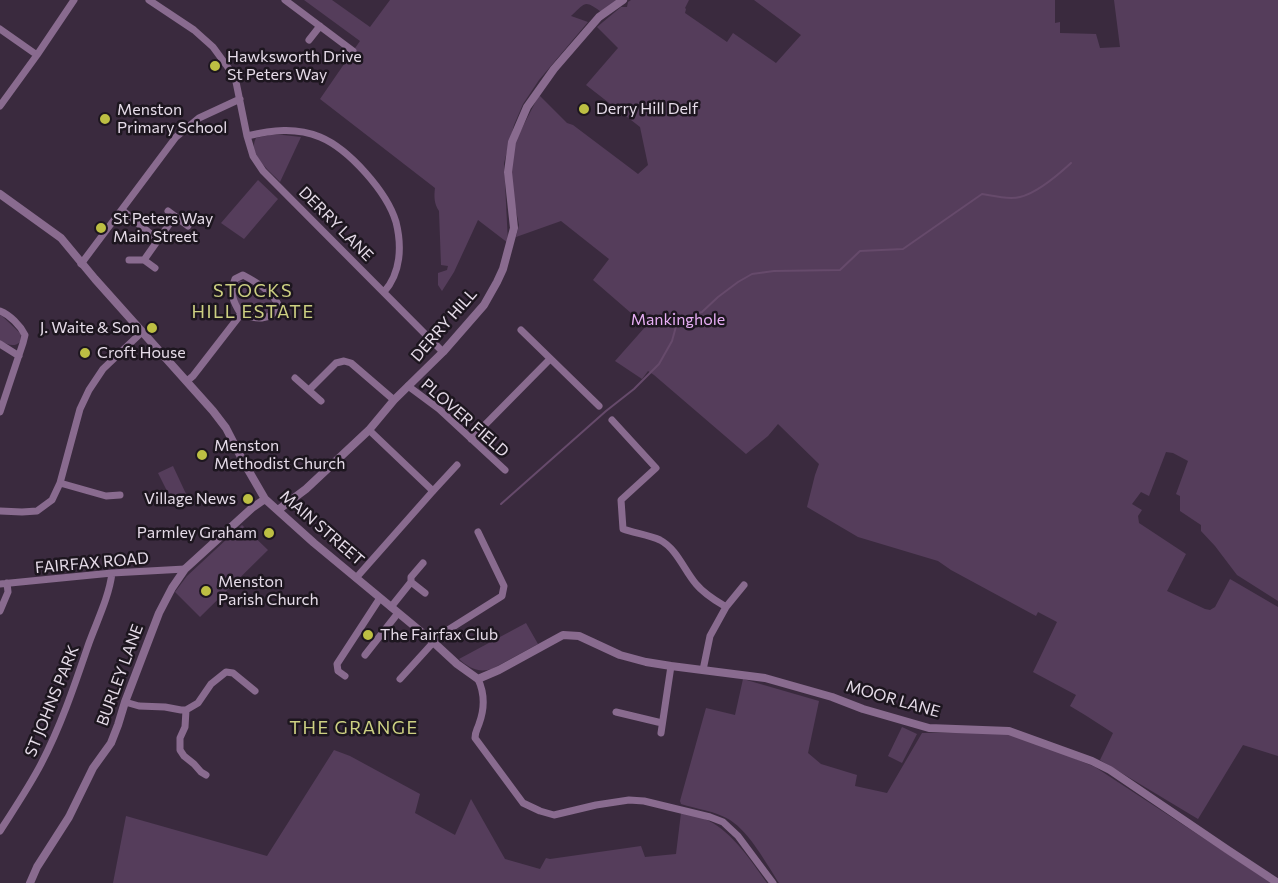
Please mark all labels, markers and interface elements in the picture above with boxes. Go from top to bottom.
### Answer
place label: Hawksworth Drive St Peters Way [227,47,362,85]
marker: Hawksworth Drive St Peters Way [208,59,222,73]
place label: Derry Hill Delf [596,99,698,119]
place label: Menston Primary School [117,100,227,138]
marker: Derry Hill Delf [577,102,591,116]
marker: Menston Primary School [98,112,112,126]
street label: DERRY LANE [295,183,377,265]
place label: St Peters Way Main Street [113,209,213,247]
marker: St Peters Way Main Street [94,221,108,235]
district label: STOCKS HILL ESTATE [191,280,315,322]
street label: DERRY HILL [407,285,481,365]
park label: Mankinghole [631,310,725,330]
place label: J. Waite & Son [40,318,140,338]
marker: J. Waite & Son [145,321,159,335]
place label: Croft House [97,343,186,363]
marker: Croft House [78,346,92,360]
street label: PLOVER FIELD [417,375,513,461]
place label: Menston Methodist Church [214,436,345,474]
marker: Menston Methodist Church [195,448,209,462]
street label: MAIN STREET [276,486,368,570]
place label: Village News [144,489,236,509]
marker: Village News [241,492,255,506]
place label: Parmley Graham [137,523,257,543]
marker: Parmley Graham [262,526,276,540]
street label: FAIRFAX ROAD [34,548,150,578]
place label: Menston Parish Church [218,572,319,610]
marker: Menston Parish Church [199,584,213,598]
street label: BURLEY LANE [93,622,147,728]
place label: The Fairfax Club [380,625,498,645]
marker: The Fairfax Club [361,628,375,642]
street label: ST JOHNS PARK [21,643,83,759]
street label: MOOR LANE [844,676,942,722]
district label: THE GRANGE [289,717,419,739]

